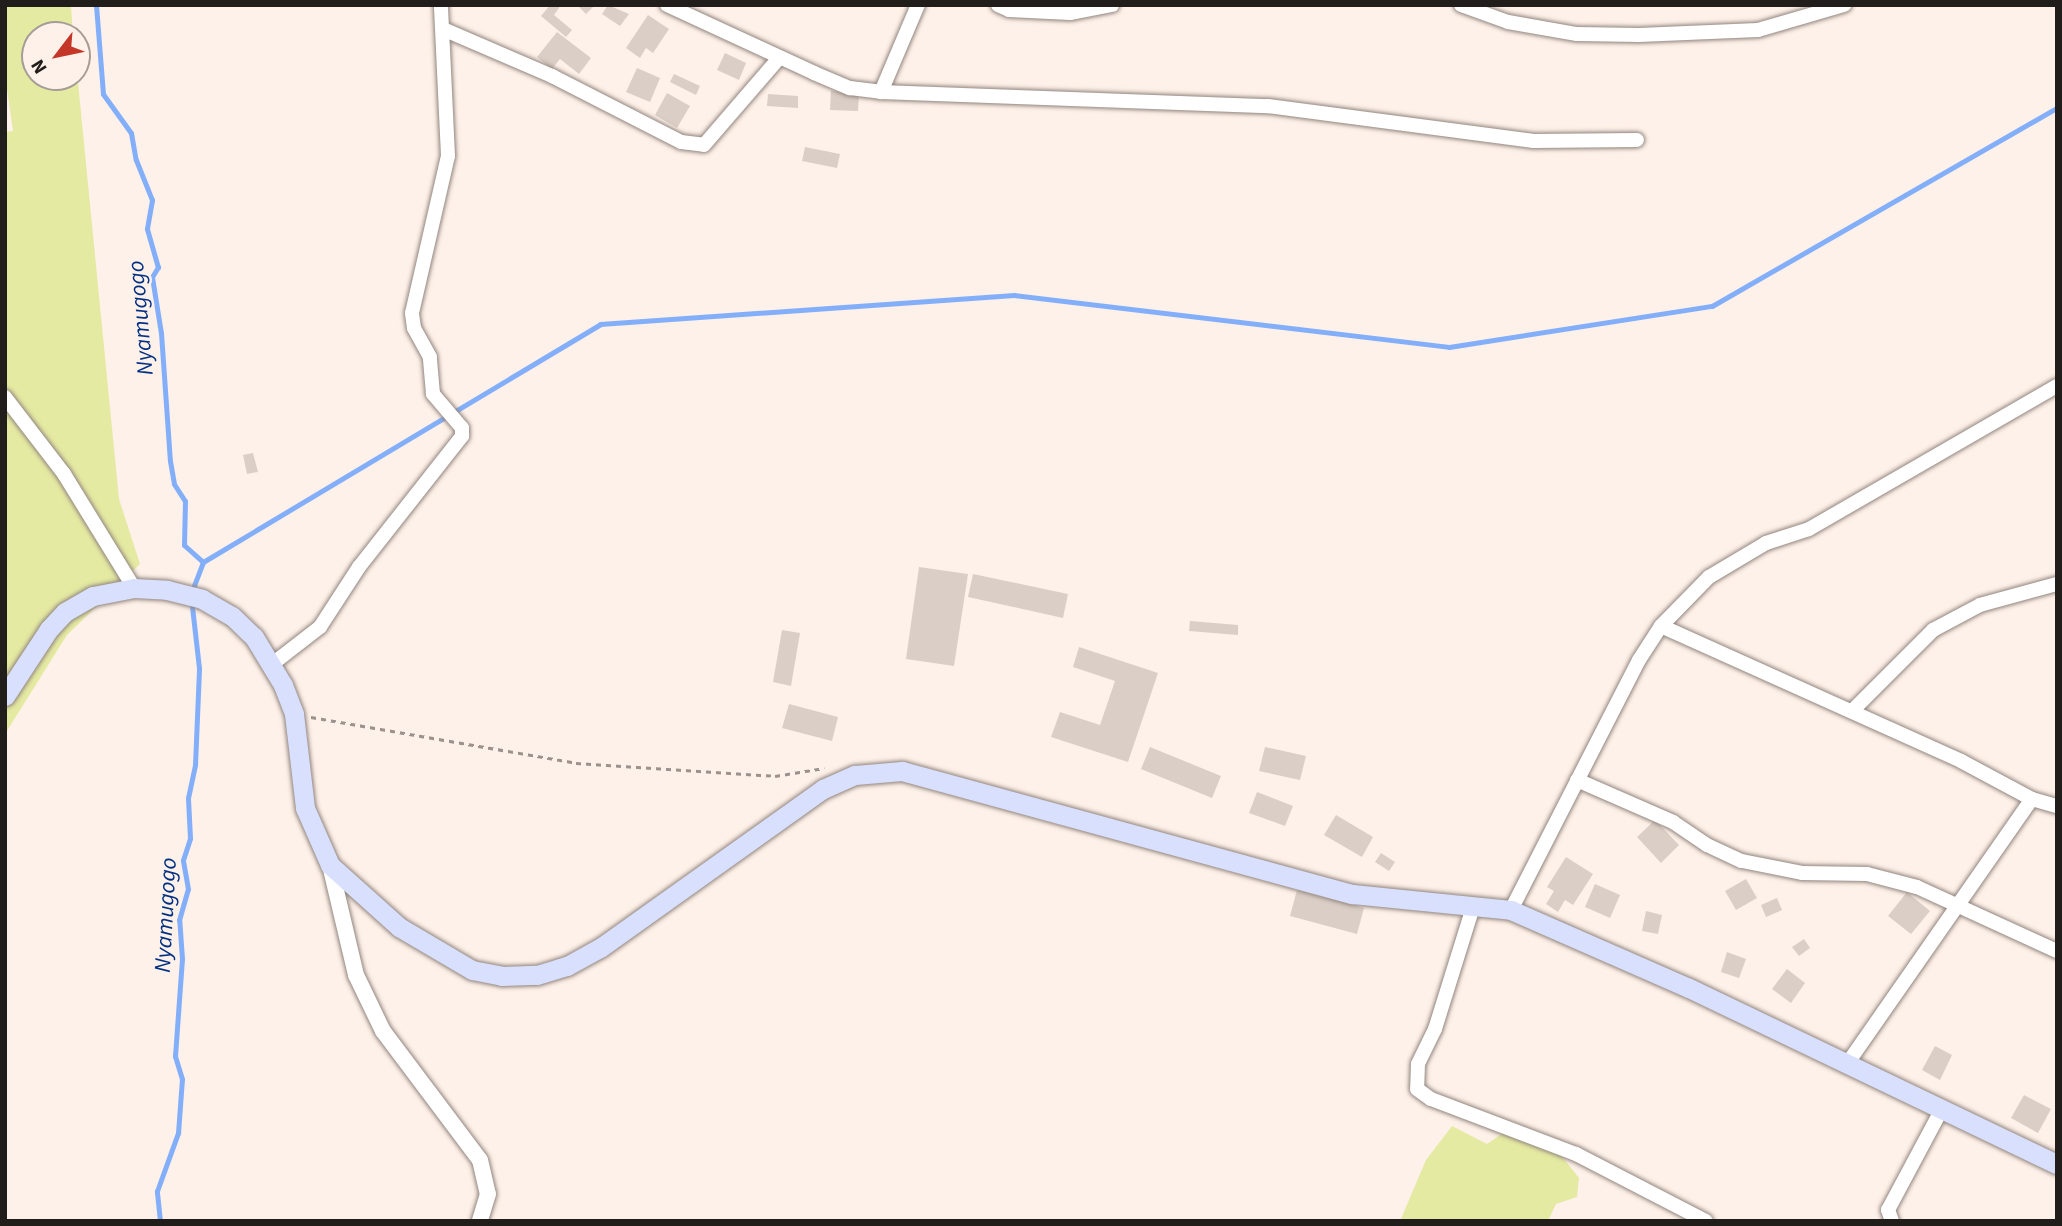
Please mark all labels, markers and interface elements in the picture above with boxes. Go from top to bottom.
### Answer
north arrow [21,21,91,91]
text: N [25,54,54,79]
water label: Nyamugogo [122,259,160,377]
water label: Nyamugogo [149,857,183,973]

